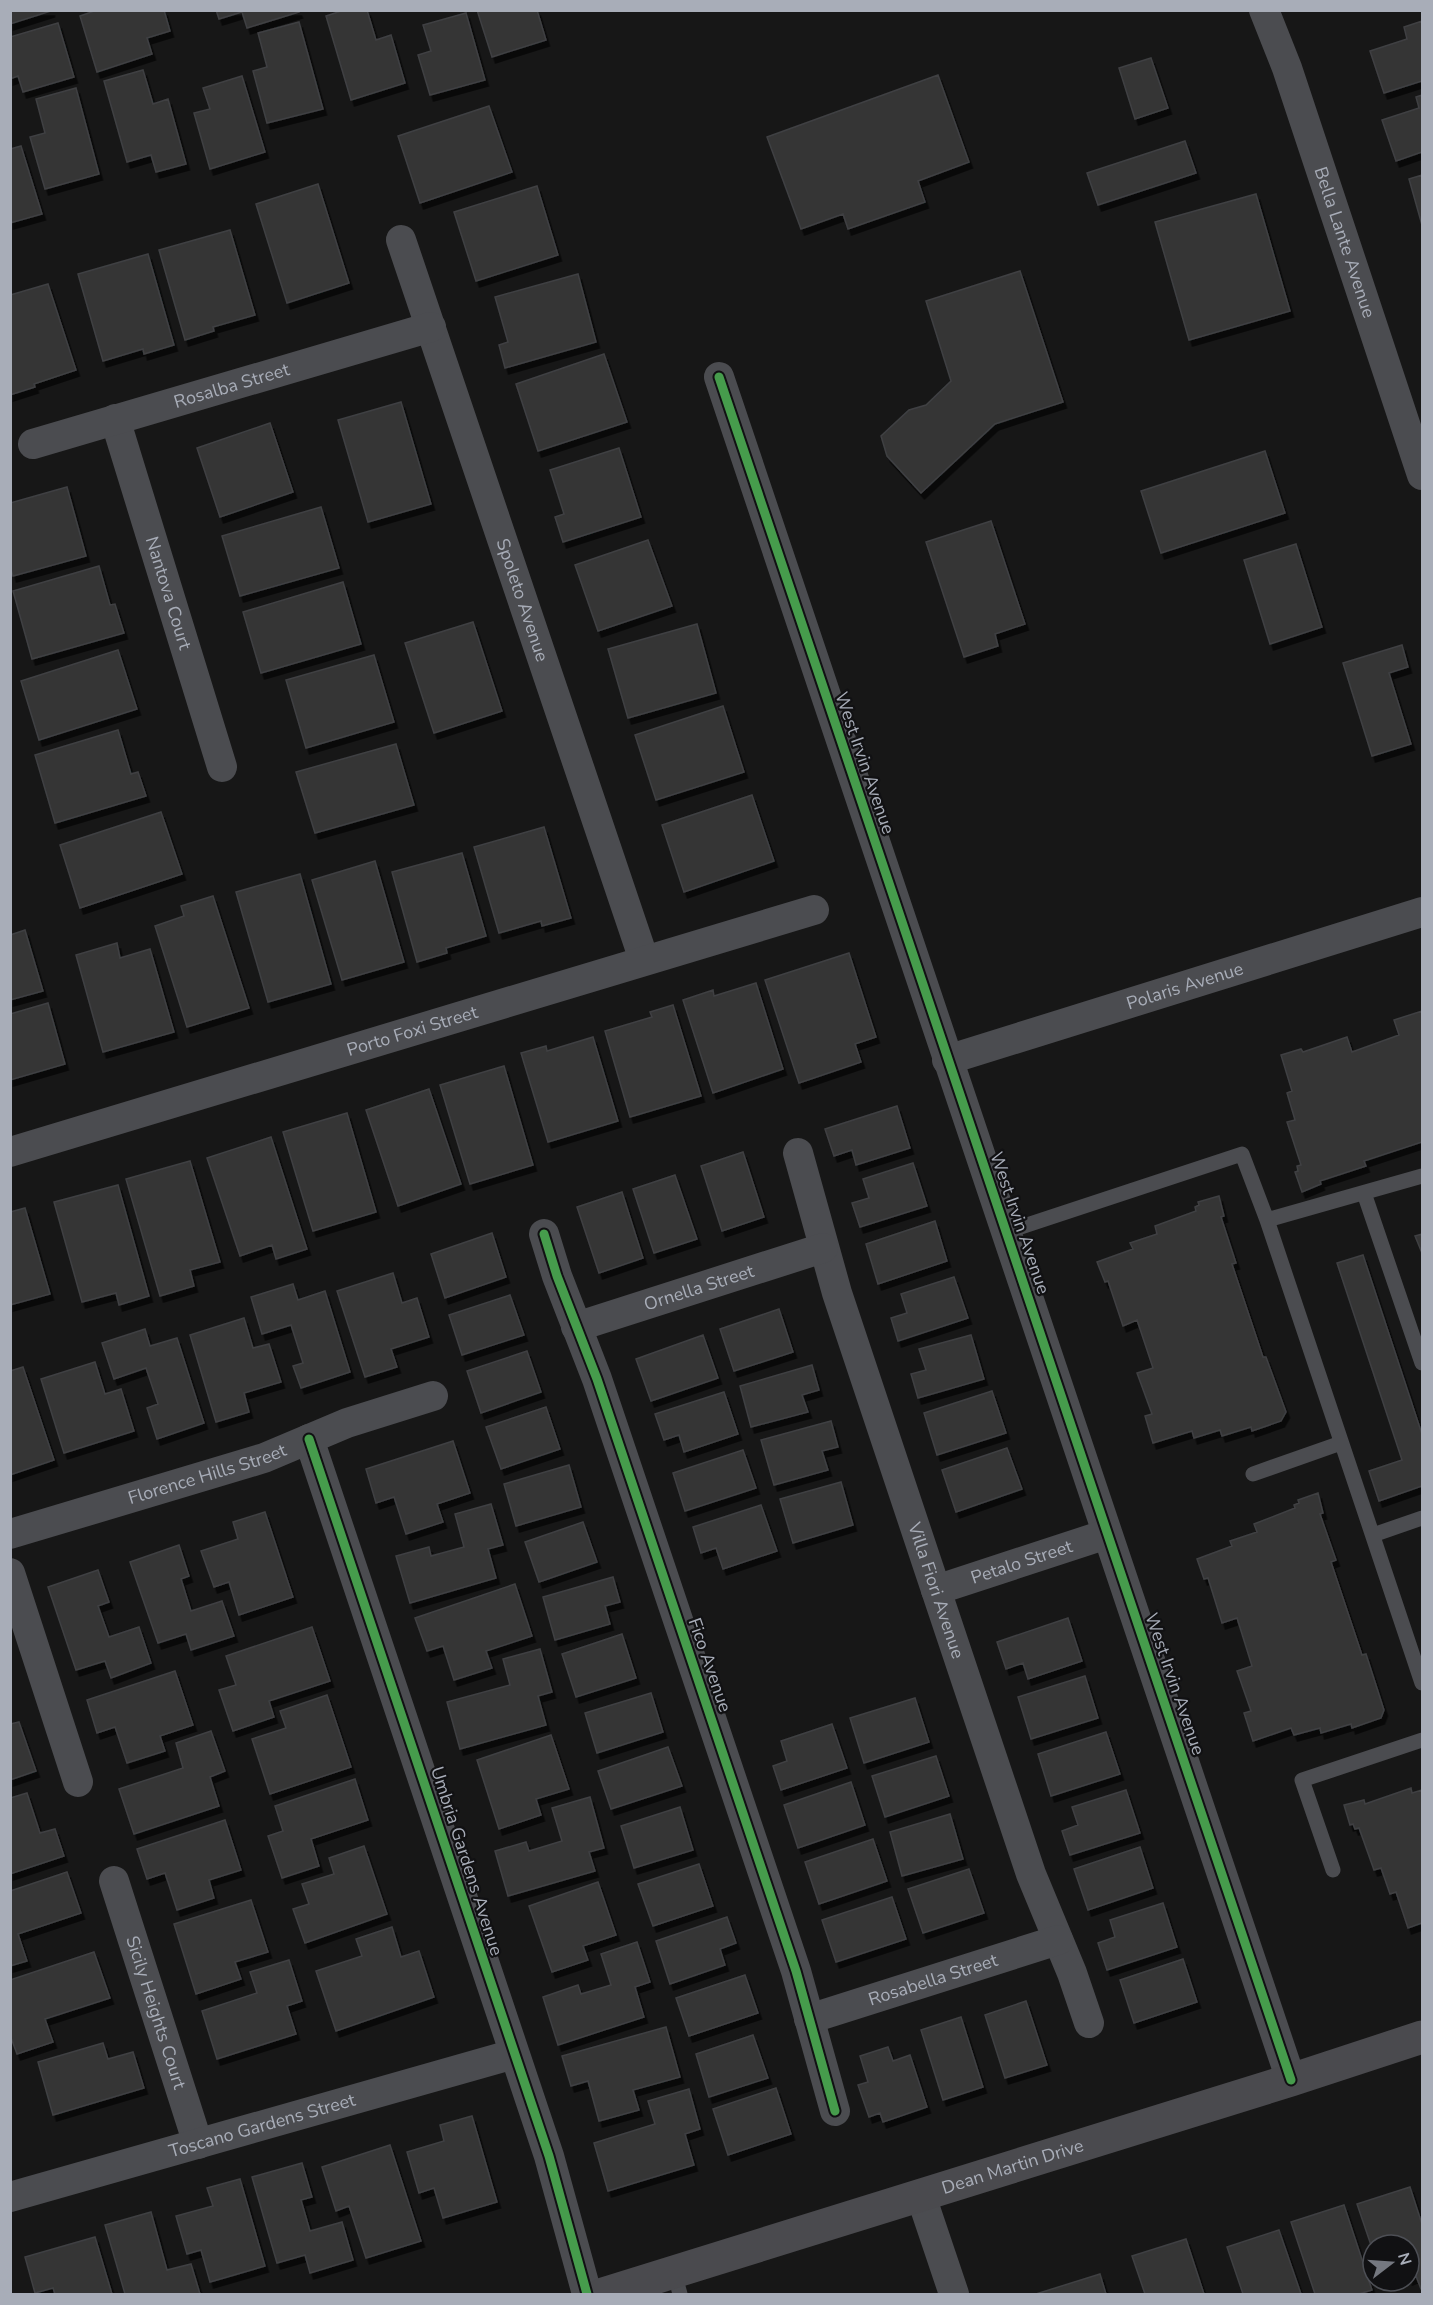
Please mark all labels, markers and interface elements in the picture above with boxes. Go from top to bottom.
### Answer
street label: Bella Lante Avenue [1309,164,1381,321]
street label: Rosalba Street [171,357,293,414]
street label: Nantova Court [140,533,197,653]
street label: Spoleto Avenue [491,535,554,665]
street label: West Irvin Avenue [829,689,901,837]
street label: Polaris Avenue [1123,956,1246,1015]
street label: Porto Foxi Street [344,1000,481,1062]
street label: West Irvin Avenue [984,1149,1056,1297]
street label: Ornella Street [641,1259,758,1317]
street label: Florence Hills Street [125,1438,291,1510]
street label: Villa Fiori Avenue [902,1518,970,1662]
street label: Petalo Street [968,1534,1076,1590]
street label: West Irvin Avenue [1139,1610,1211,1758]
street label: Fico Avenue [683,1615,737,1715]
street label: Umbria Gardens Avenue [425,1763,509,1959]
street label: Sicily Heights Court [120,1933,192,2093]
street label: Rosabella Street [865,1948,1001,2011]
street label: Toscano Gardens Street [166,2087,359,2163]
street label: Dean Martin Drive [939,2133,1087,2200]
north arrow [1361,2233,1421,2293]
text: N [1392,2250,1417,2268]

